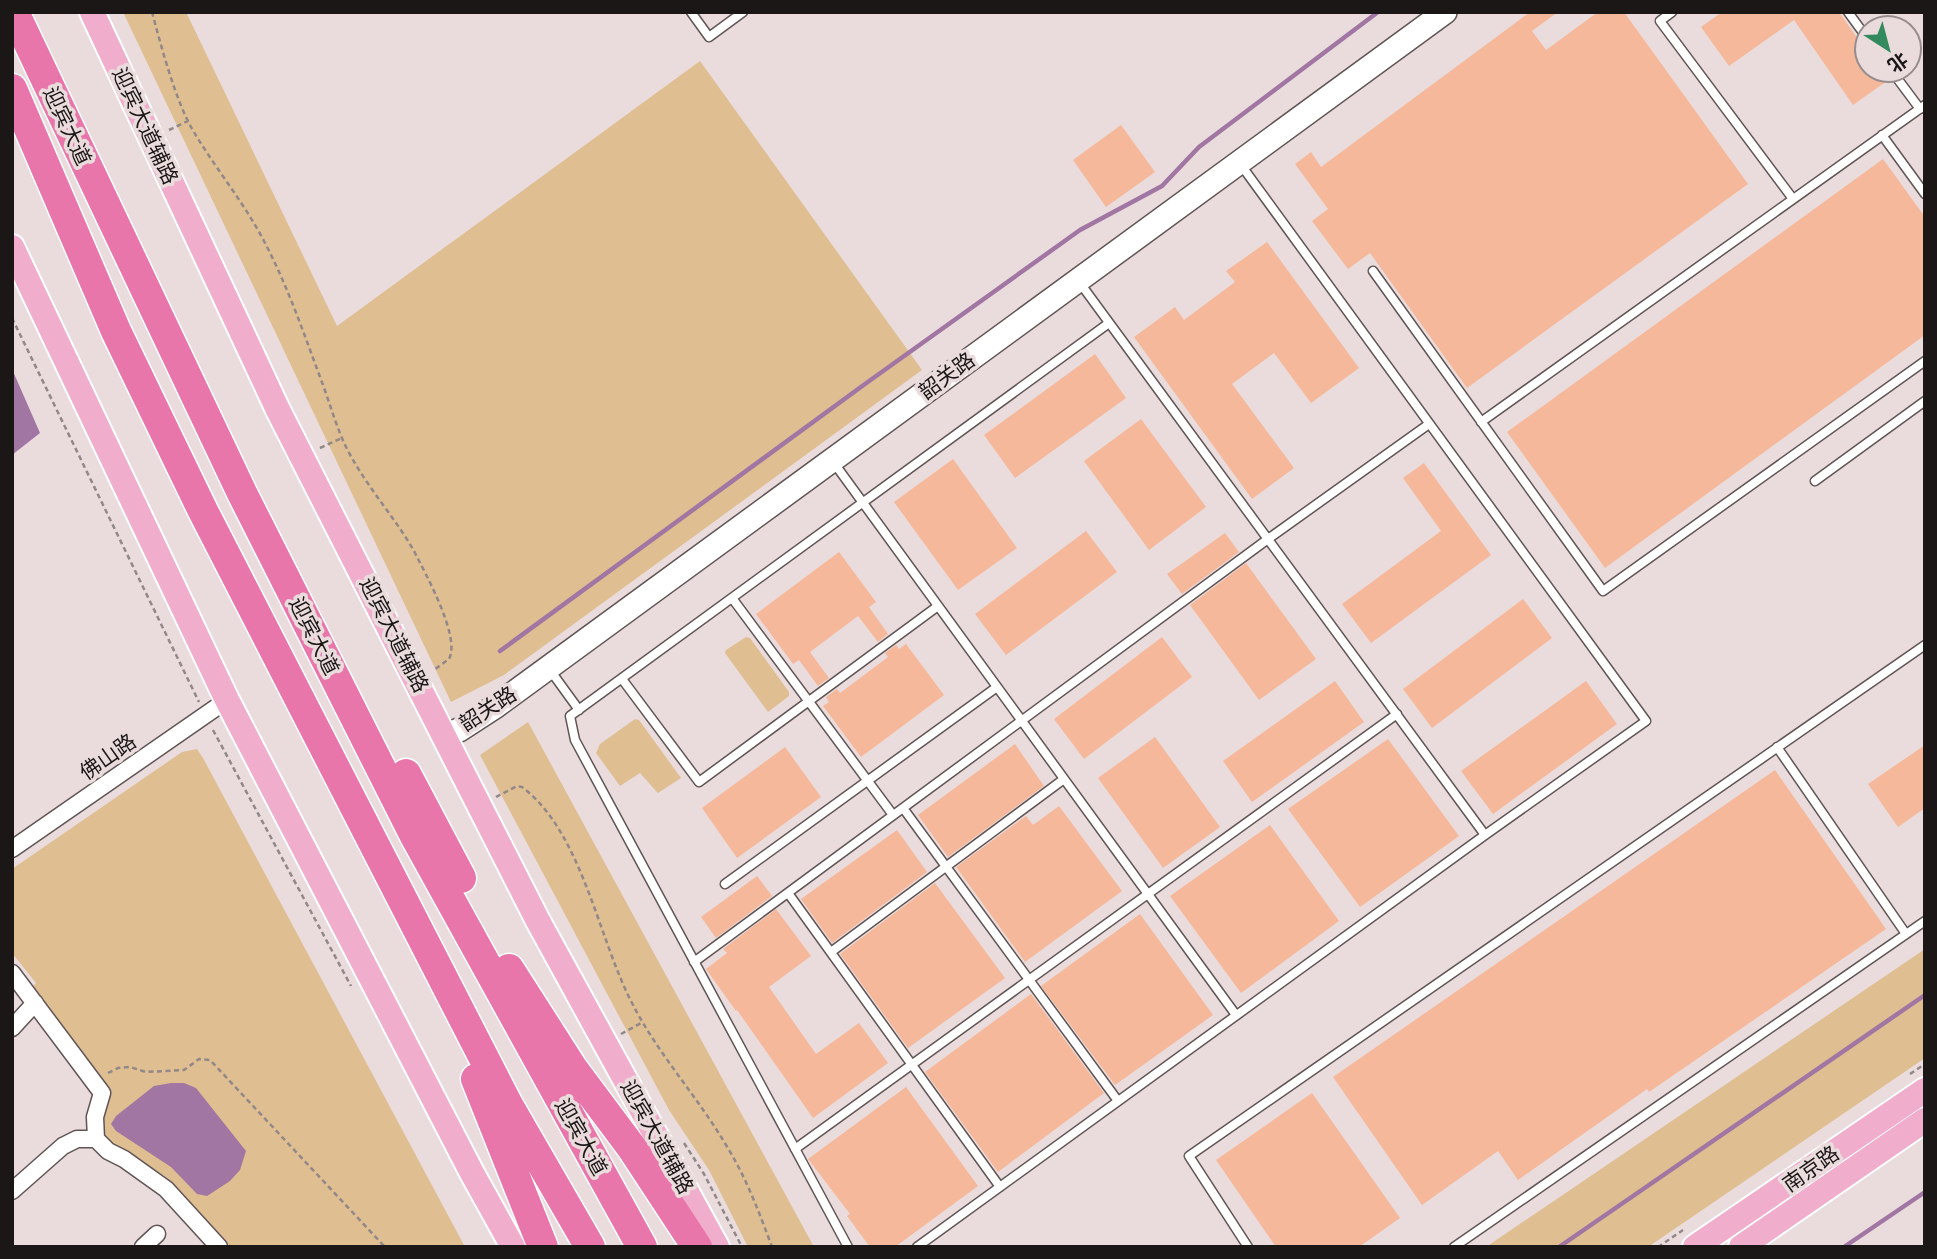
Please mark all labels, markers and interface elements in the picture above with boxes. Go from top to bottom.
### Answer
north arrow [1853,14,1923,84]
text: 北 [1884,48,1912,77]
street label: 迎宾大道辅路 [108,63,183,188]
street label: 迎宾大道 [39,82,97,169]
street label: 韶关路 [914,347,979,403]
street label: 迎宾大道辅路 [356,573,434,696]
street label: 迎宾大道 [285,593,345,678]
street label: 韶关路 [455,681,520,735]
street label: 佛山路 [75,728,140,784]
street label: 迎宾大道辅路 [617,1076,699,1197]
street label: 迎宾大道 [551,1094,613,1179]
street label: 南京路 [1778,1140,1843,1196]

